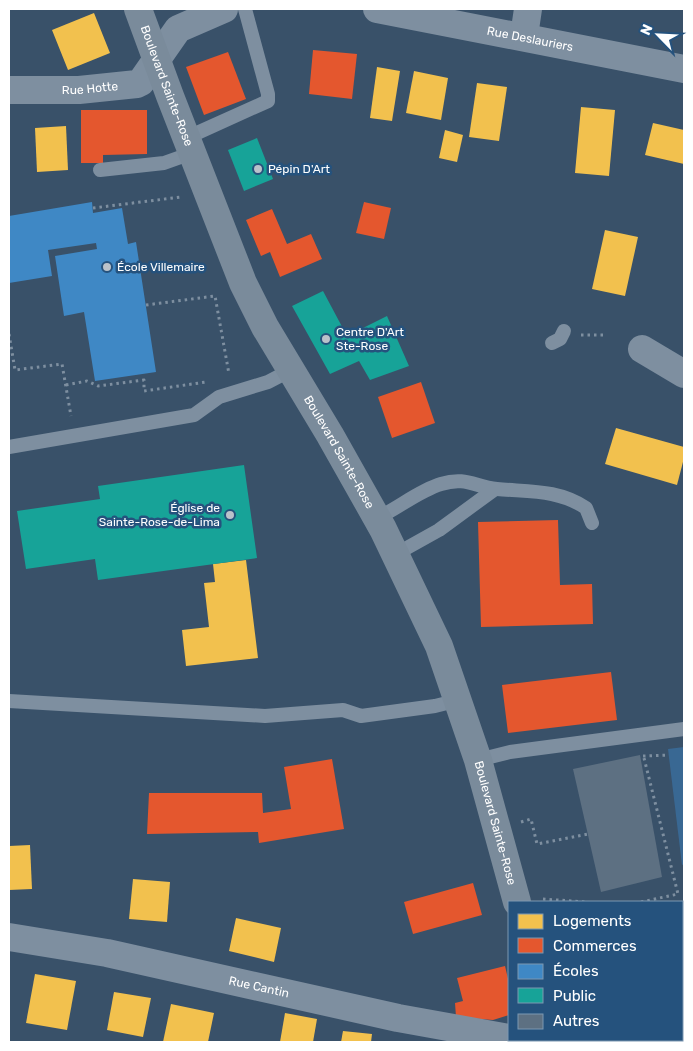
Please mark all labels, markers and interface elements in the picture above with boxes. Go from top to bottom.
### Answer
north arrow [633,10,683,60]
text: N [637,22,656,38]
street label: Boulevard Sainte-Rose [138,23,196,148]
street label: Rue Deslauriers [486,24,574,54]
street label: Rue Hotte [62,79,119,97]
place label: Pépin D'Art [268,162,330,176]
marker: Pépin D'Art [252,163,264,175]
place label: École Villemaire [117,260,205,274]
marker: École Villemaire [101,261,113,273]
place label: Centre D'Art Ste-Rose [336,325,404,353]
marker: Centre D'Art Ste-Rose [320,333,332,345]
street label: Boulevard Sainte-Rose [301,393,377,511]
place label: Église de Sainte-Rose-de-Lima [99,501,220,529]
marker: Église de Sainte-Rose-de-Lima [224,509,236,521]
street label: Boulevard Sainte-Rose [472,759,519,887]
legend [508,901,683,1041]
text: Logements [553,912,632,930]
text: Commerces [553,937,637,955]
text: Écoles [553,962,599,980]
street label: Rue Cantin [227,973,290,1000]
text: Public [553,987,596,1005]
text: Autres [553,1012,600,1030]

